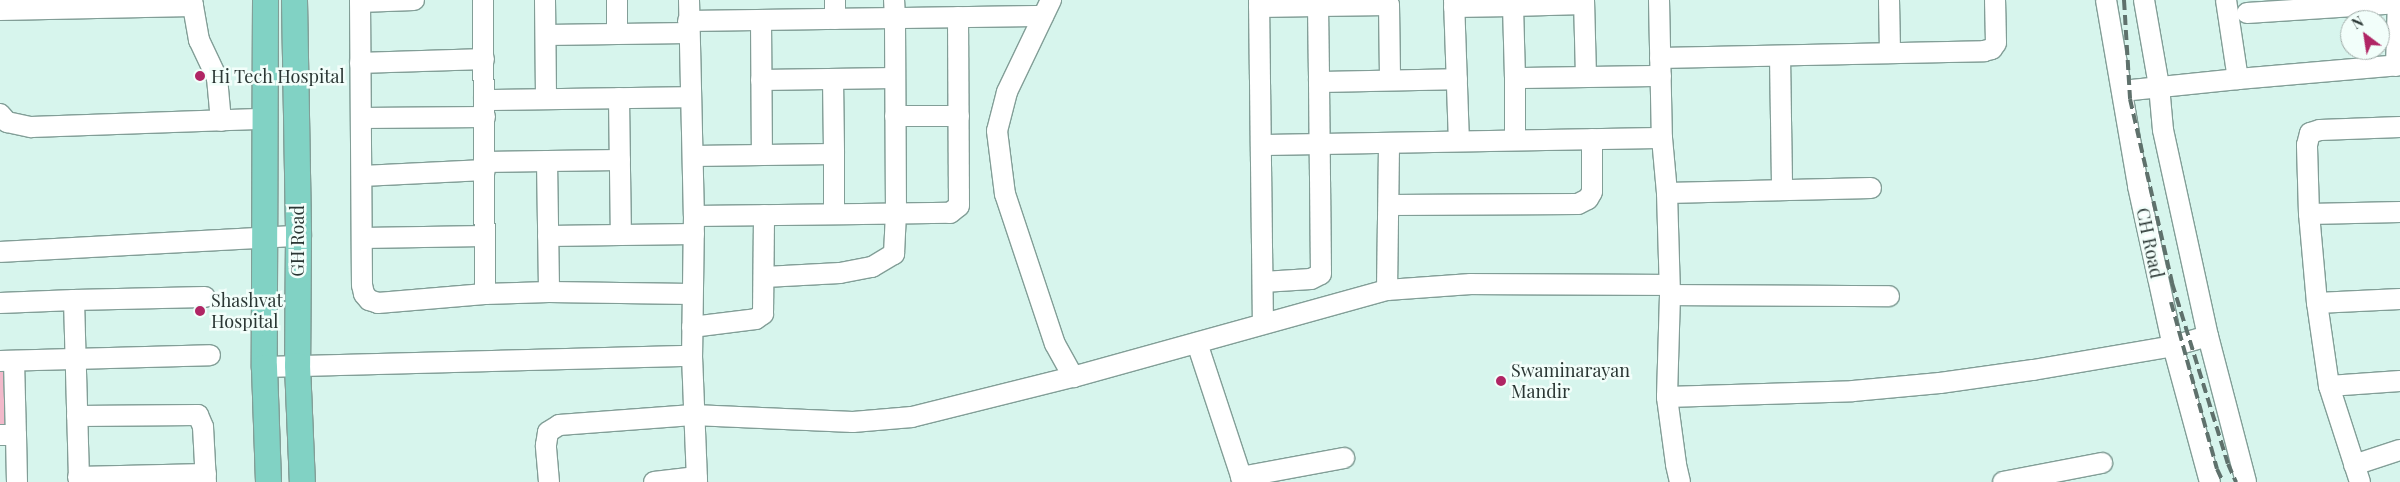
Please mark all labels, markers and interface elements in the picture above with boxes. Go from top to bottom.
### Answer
north arrow [2340,10,2390,60]
text: N [2348,12,2367,33]
place label: Hi Tech Hospital [211,65,345,87]
marker: Hi Tech Hospital [193,69,207,83]
street label: GH Road [286,205,308,277]
street label: CH Road [2132,206,2168,280]
place label: Shashvat Hospital [211,290,283,332]
marker: Shashvat Hospital [193,304,207,318]
place label: Swaminarayan Mandir [1511,360,1630,402]
marker: Swaminarayan Mandir [1495,375,1507,387]

